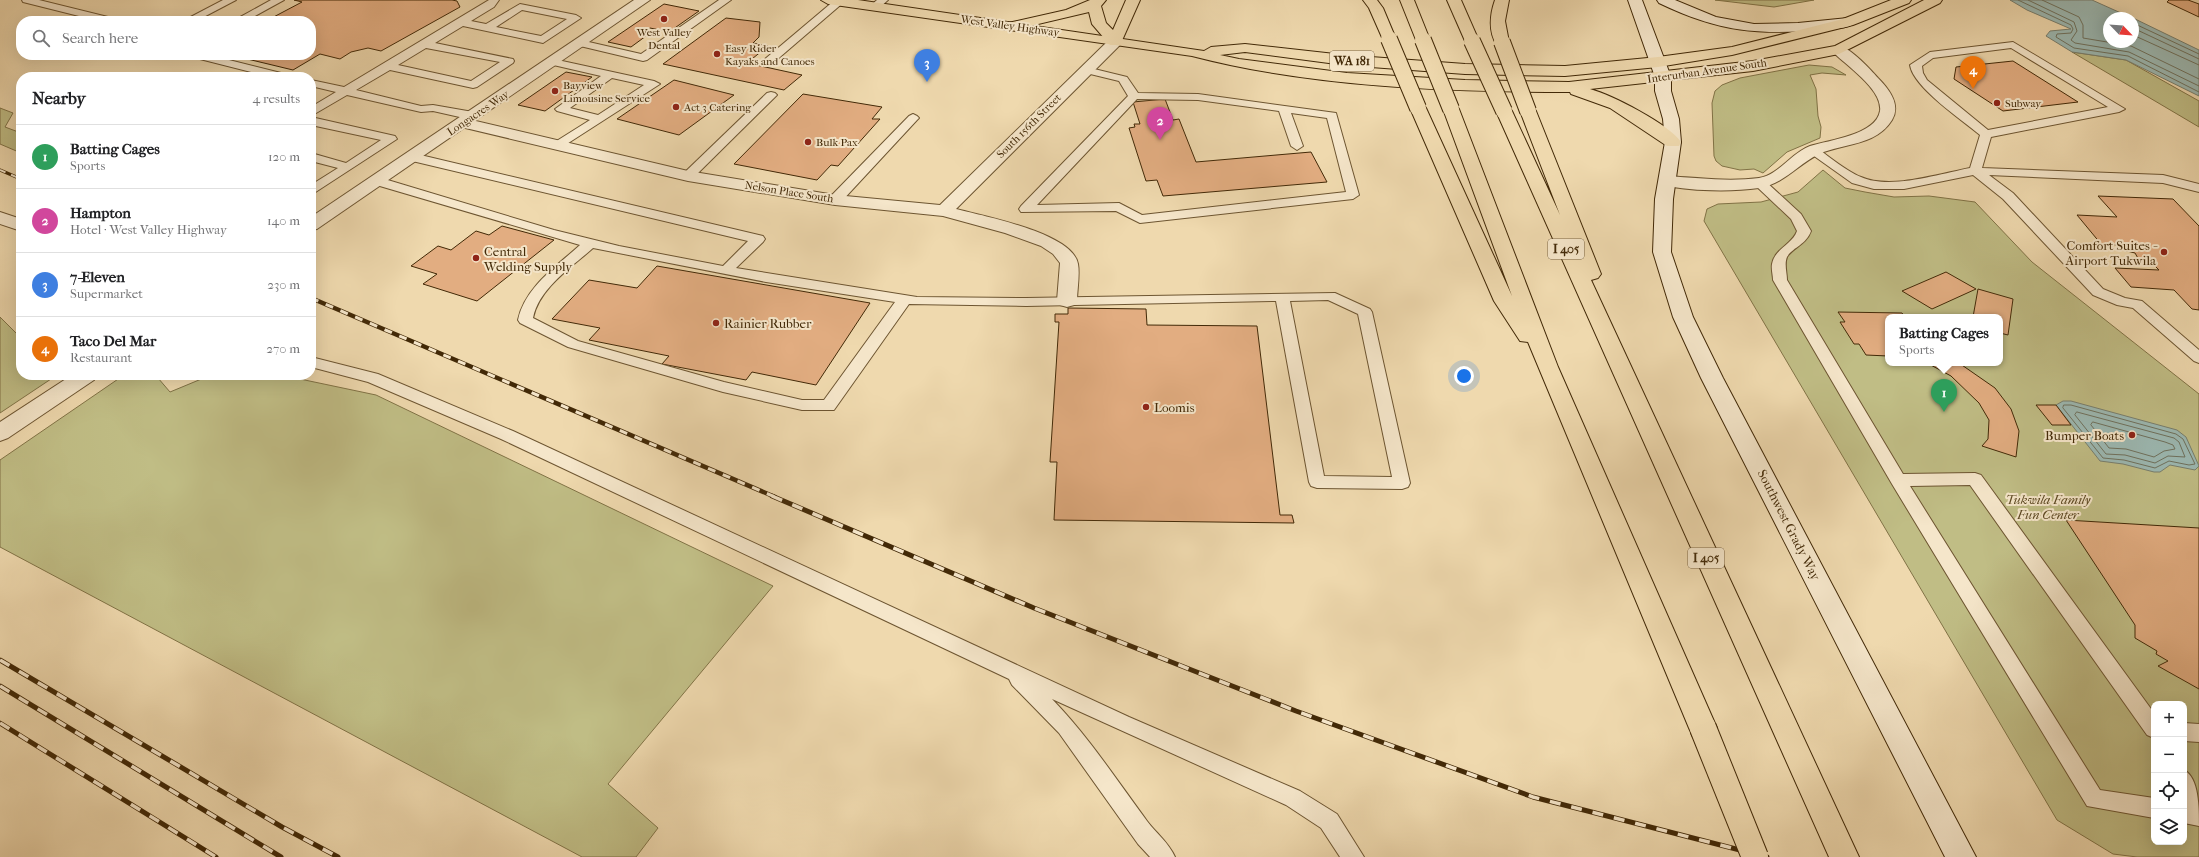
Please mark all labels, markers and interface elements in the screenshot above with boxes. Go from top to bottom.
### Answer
north arrow [2103,12,2139,48]
street label: West Valley Highway [959,13,1061,40]
marker: West Valley Dental [659,14,669,24]
search box [16,16,316,60]
place label: West Valley Dental [636,26,692,52]
icon: search [30,27,52,49]
text: Search here [62,29,138,47]
place label: Easy Rider Kayaks and Canoes [725,42,815,68]
marker: Easy Rider Kayaks and Canoes [712,49,722,59]
pin: 3 [914,49,940,82]
road number: WA 181 [1330,51,1374,71]
street label: Interurban Avenue South [1646,56,1768,86]
pin: 4 [1960,56,1986,89]
place label: Bayview Limousine Service [563,79,650,105]
marker: Bayview Limousine Service [550,86,560,96]
street label: Longacres Way [445,87,512,138]
text: Nearby [32,88,86,108]
text: 4 results [253,91,300,106]
street label: South 156th Street [994,91,1064,161]
place label: Subway [2005,97,2042,110]
marker: Subway [1992,98,2002,108]
place label: Act 3 Catering [683,101,751,114]
marker: Act 3 Catering [671,102,681,112]
pin: 2 [1147,107,1173,140]
place label: Bulk Pax [816,136,858,149]
marker: Bulk Pax [803,137,813,147]
text: Batting Cages [70,140,160,158]
text: 1 [43,149,47,164]
text: 120 m [268,149,300,164]
text: Sports [70,158,105,173]
street label: Nelson Place South [744,179,835,206]
text: Hampton [70,204,131,222]
text: 2 [42,213,48,228]
text: 140 m [267,213,300,228]
text: Hotel · West Valley Highway [70,222,227,237]
place label: Comfort Suites - Airport Tukwila [2065,238,2158,268]
road number: I 405 [1548,239,1584,259]
place label: Central Welding Supply [483,244,573,274]
marker: Comfort Suites - Airport Tukwila [2159,247,2169,257]
marker: Central Welding Supply [471,253,481,263]
text: 7-Eleven [70,268,125,286]
text: 3 [42,277,48,292]
text: 230 m [267,277,300,292]
text: Supermarket [70,286,143,301]
popup [1885,314,2003,366]
place label: Rainier Rubber [724,316,812,331]
marker: Rainier Rubber [711,318,721,328]
text: Batting Cages [1899,324,1989,342]
text: Taco Del Mar [70,332,156,350]
text: 4 [41,341,49,356]
text: 270 m [266,341,300,356]
text: Sports [1899,342,1934,357]
text: Restaurant [70,350,132,365]
your location [1454,366,1474,386]
pin: 1 [1931,379,1957,412]
place label: Loomis [1154,400,1195,415]
marker: Loomis [1141,402,1151,412]
place label: Bumper Boats [2045,428,2124,443]
marker: Bumper Boats [2127,430,2137,440]
street label: Southwest Grady Way [1755,467,1824,584]
park label: Tukwila Family Fun Center [2006,492,2091,522]
road number: I 405 [1688,548,1724,568]
map controls [2151,701,2187,845]
button: + [2151,701,2187,737]
button: − [2151,737,2187,773]
button: locate [2151,773,2187,809]
button: layers [2151,809,2187,845]

